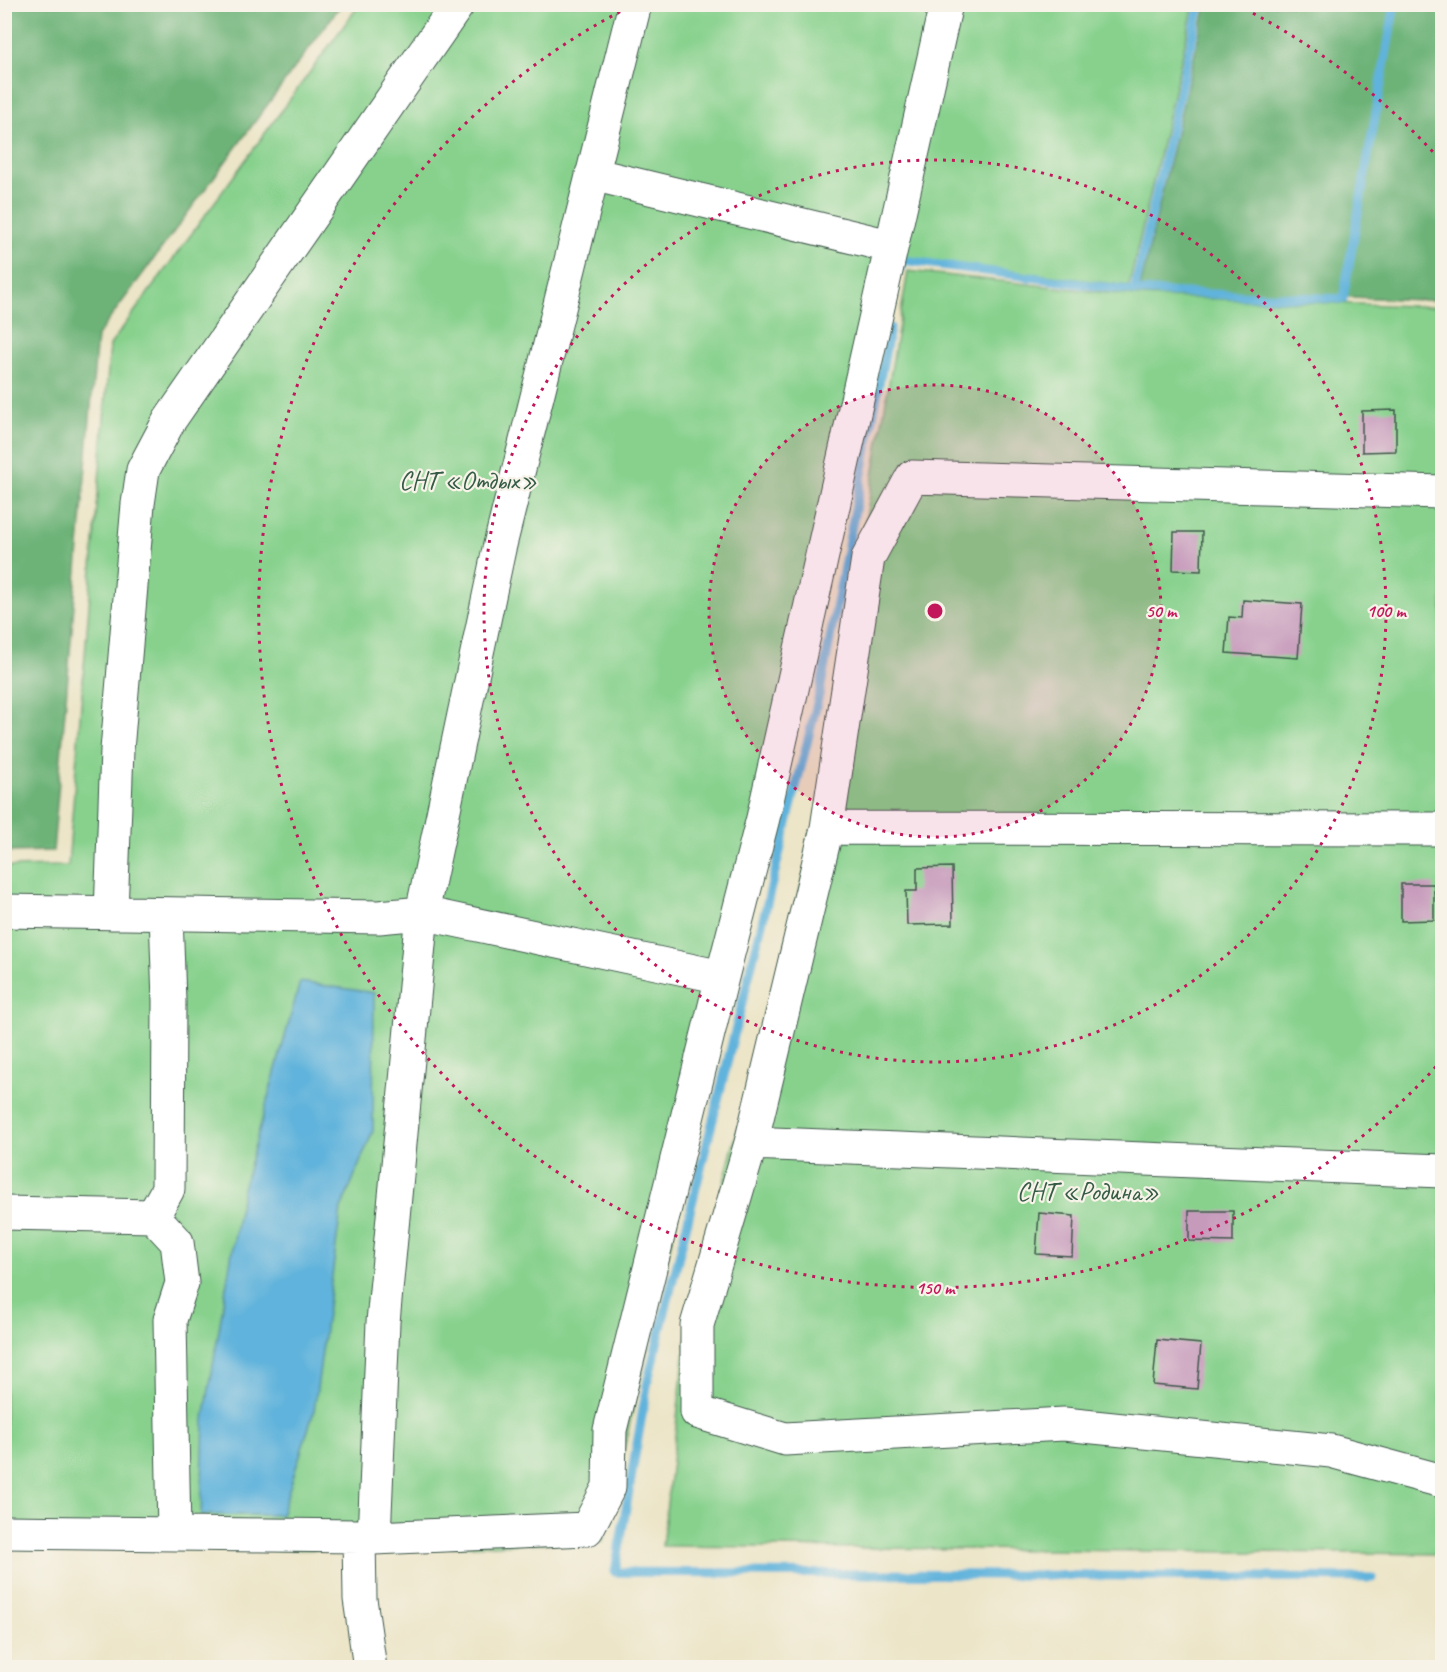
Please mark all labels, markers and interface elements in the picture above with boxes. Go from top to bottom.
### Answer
park label: СНТ «Отдых» [399,464,537,497]
text: 50 m [1146,600,1178,622]
text: 100 m [1367,600,1407,622]
centre of rings [925,601,945,621]
park label: СНТ «Родина» [1017,1175,1159,1208]
text: 150 m [916,1277,956,1299]

